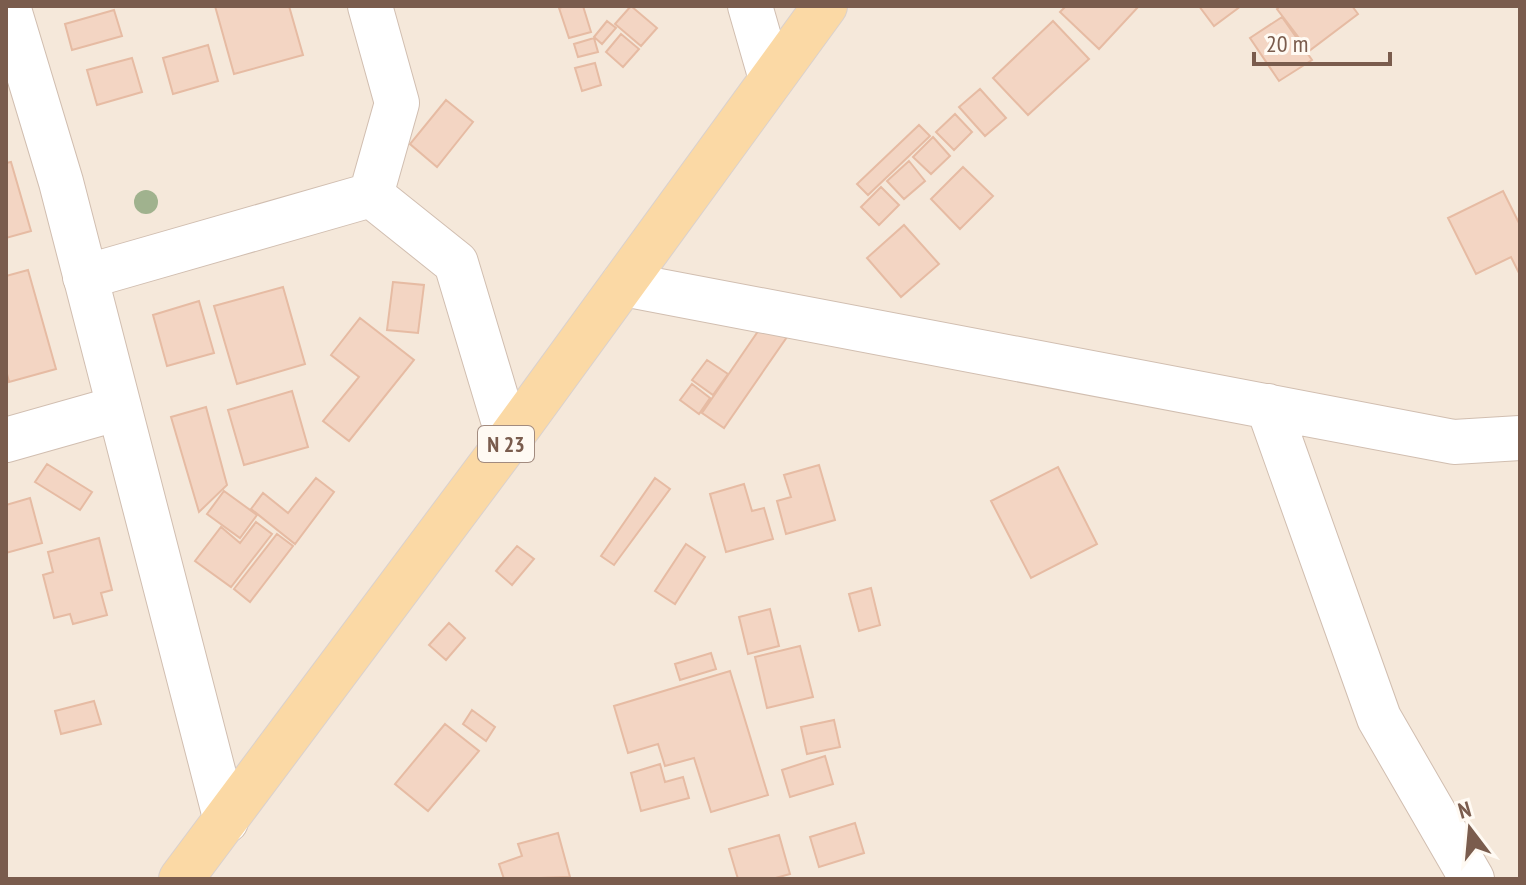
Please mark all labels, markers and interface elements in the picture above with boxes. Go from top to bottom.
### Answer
scale bar [1254,16,1390,66]
text: 20 m [1266,28,1308,59]
road number: N 23 [478,426,534,462]
north arrow [1430,789,1510,869]
text: N [1455,795,1474,825]

